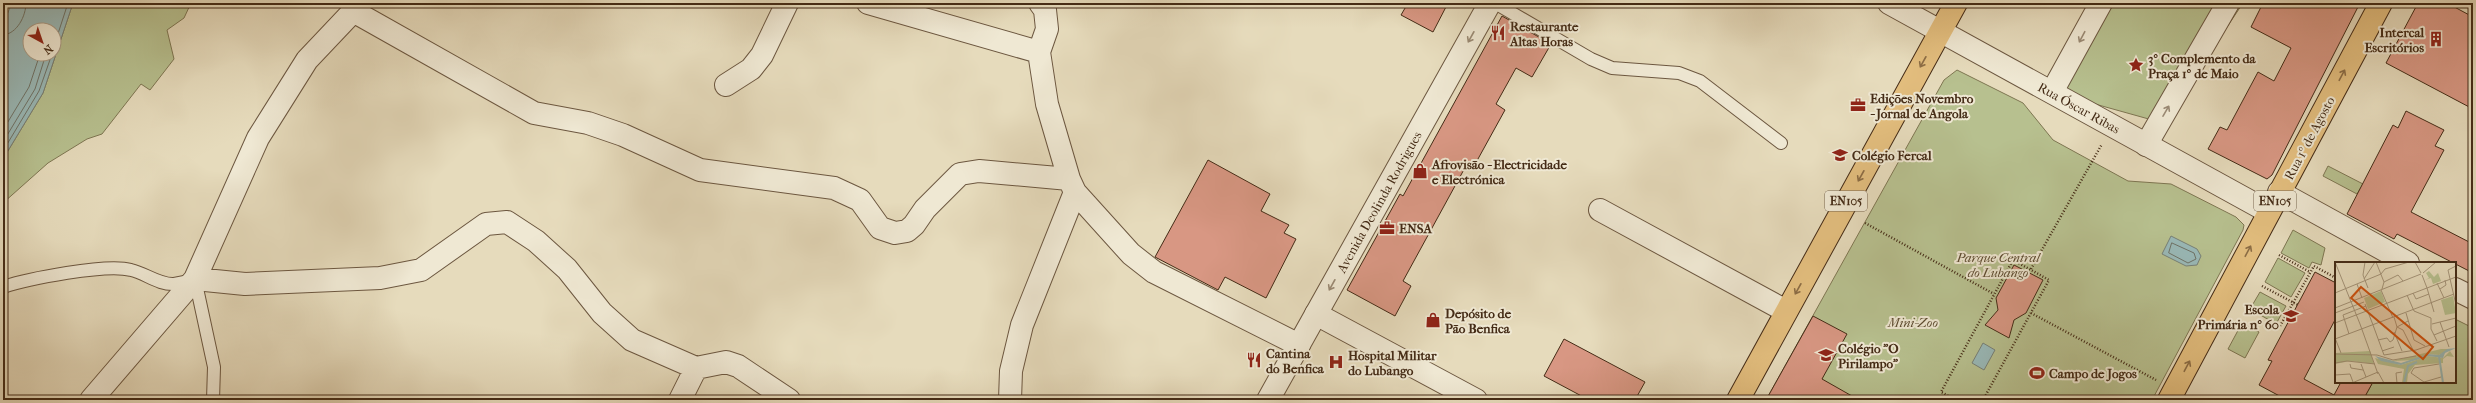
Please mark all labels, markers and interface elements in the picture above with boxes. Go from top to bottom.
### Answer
place label: Restaurante Altas Horas [1509,19,1579,49]
north arrow [22,22,62,62]
restaurant icon: Restaurante Altas Horas [1489,24,1507,42]
place label: Intercal Escritórios [2364,25,2424,55]
building icon: Intercal Escritórios [2427,30,2445,48]
one-way arrow [1466,31,1474,43]
one-way arrow [2078,31,2085,43]
text: N [40,42,55,57]
place label: 3º Complemento da Praça 1º de Maio [2148,51,2257,82]
one-way arrow [1919,56,1927,68]
place icon: 3º Complemento da Praça 1º de Maio [2127,56,2145,74]
one-way arrow [2339,69,2347,81]
street label: Rua Óscar Ribas [2035,79,2123,137]
place label: Edições Novembro - Jornal de Angola [1870,91,1974,122]
street label: Rua 1º de Agosto [2281,94,2338,182]
office icon: Edições Novembro - Jornal de Angola [1849,96,1867,114]
one-way arrow [2162,105,2170,117]
street label: Avenida Deolinda Rodrigues [1333,129,1425,276]
school or university icon: Colégio Fercal [1831,146,1849,164]
place label: Colégio Fercal [1852,148,1932,164]
place label: Afrovisão - Electricidade e Electrónica [1431,157,1567,187]
shop icon: Afrovisão - Electricidade e Electrónica [1411,162,1429,180]
one-way arrow [1856,169,1864,181]
road number: EN105 [1825,191,1867,211]
road number: EN105 [2254,191,2296,211]
office icon: ENSA [1378,219,1396,237]
place label: ENSA [1399,221,1432,236]
one-way arrow [2245,245,2253,257]
park label: Parque Central do Lubango [1955,250,2041,280]
inset map [2335,262,2456,383]
one-way arrow [1328,279,1335,291]
one-way arrow [1794,283,1801,295]
place label: Escola Primária nº 60 [2197,302,2280,332]
place label: Depósito de Pão Benfica [1445,306,1512,336]
school or university icon: Escola Primária nº 60 [2282,307,2300,325]
shop icon: Depósito de Pão Benfica [1424,311,1442,329]
park label: Mini-Zoo [1887,315,1938,330]
place label: Colégio "O Pirilampo" [1838,341,1899,372]
place label: Cantina do Benfica [1266,346,1325,376]
school or university icon: Colégio "O Pirilampo" [1817,346,1835,364]
place label: Hospital Militar do Lubango [1348,348,1437,379]
restaurant icon: Cantina do Benfica [1245,351,1263,369]
hospital icon: Hospital Militar do Lubango [1327,353,1345,371]
one-way arrow [2184,360,2191,372]
sports icon: Campo de Jogos [2028,364,2046,382]
place label: Campo de Jogos [2049,366,2137,382]

